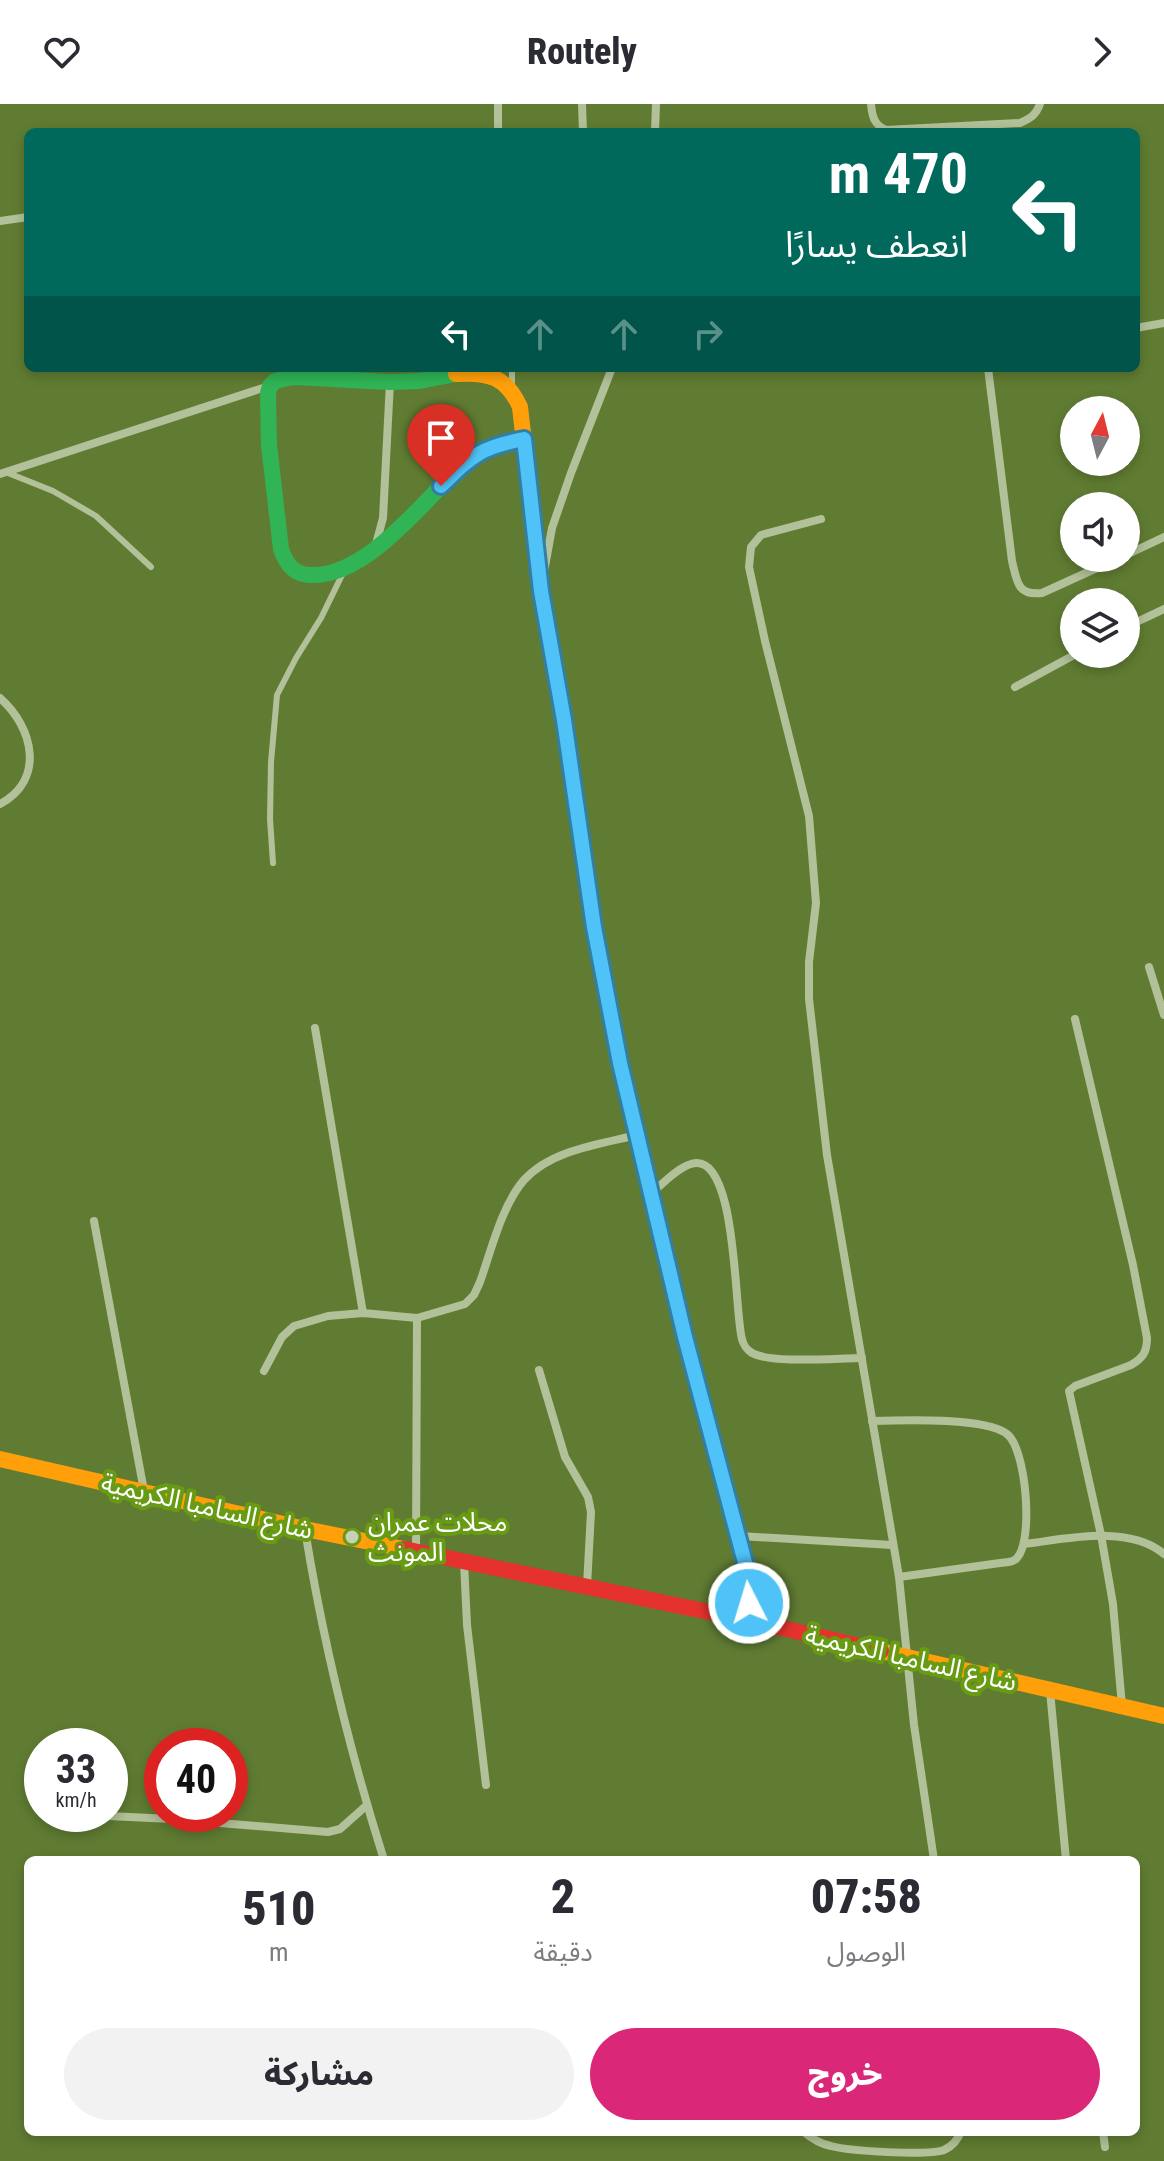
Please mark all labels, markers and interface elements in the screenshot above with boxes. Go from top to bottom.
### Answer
icon: heart [40,30,84,74]
icon: forward [1080,30,1124,74]
text: Routely [527,31,637,73]
text: 470 m [829,141,968,207]
icon: left [996,160,1100,264]
text: انعطف يسارًا [785,224,968,266]
icon: left [434,312,478,356]
icon: ahead [518,312,562,356]
icon: ahead [602,312,646,356]
icon: right [686,312,730,356]
north arrow [1060,396,1140,476]
map controls [1060,396,1140,668]
pin [407,404,475,486]
icon: arrive [419,416,463,460]
button: sound [1060,492,1140,572]
button: layers [1060,588,1140,668]
street label: شارع السامبا الكريمية [97,1467,316,1549]
place label: محلات عمران المونث [368,1507,507,1567]
marker: محلات عمران المونث [343,1528,361,1546]
position arrow [707,1561,791,1645]
street label: شارع السامبا الكريمية [801,1619,1020,1701]
speed limit sign: 40 [144,1728,248,1832]
text: 33 [56,1746,96,1793]
text: km/h [55,1788,97,1812]
text: 2 [551,1868,575,1925]
text: 07:58 [811,1868,922,1925]
text: 510 [242,1880,315,1937]
text: m [269,1937,289,1967]
text: دقيقة [533,1937,593,1967]
text: الوصول [827,1937,906,1967]
button: مشاركة [64,2028,574,2120]
button: خروج [590,2028,1100,2120]

